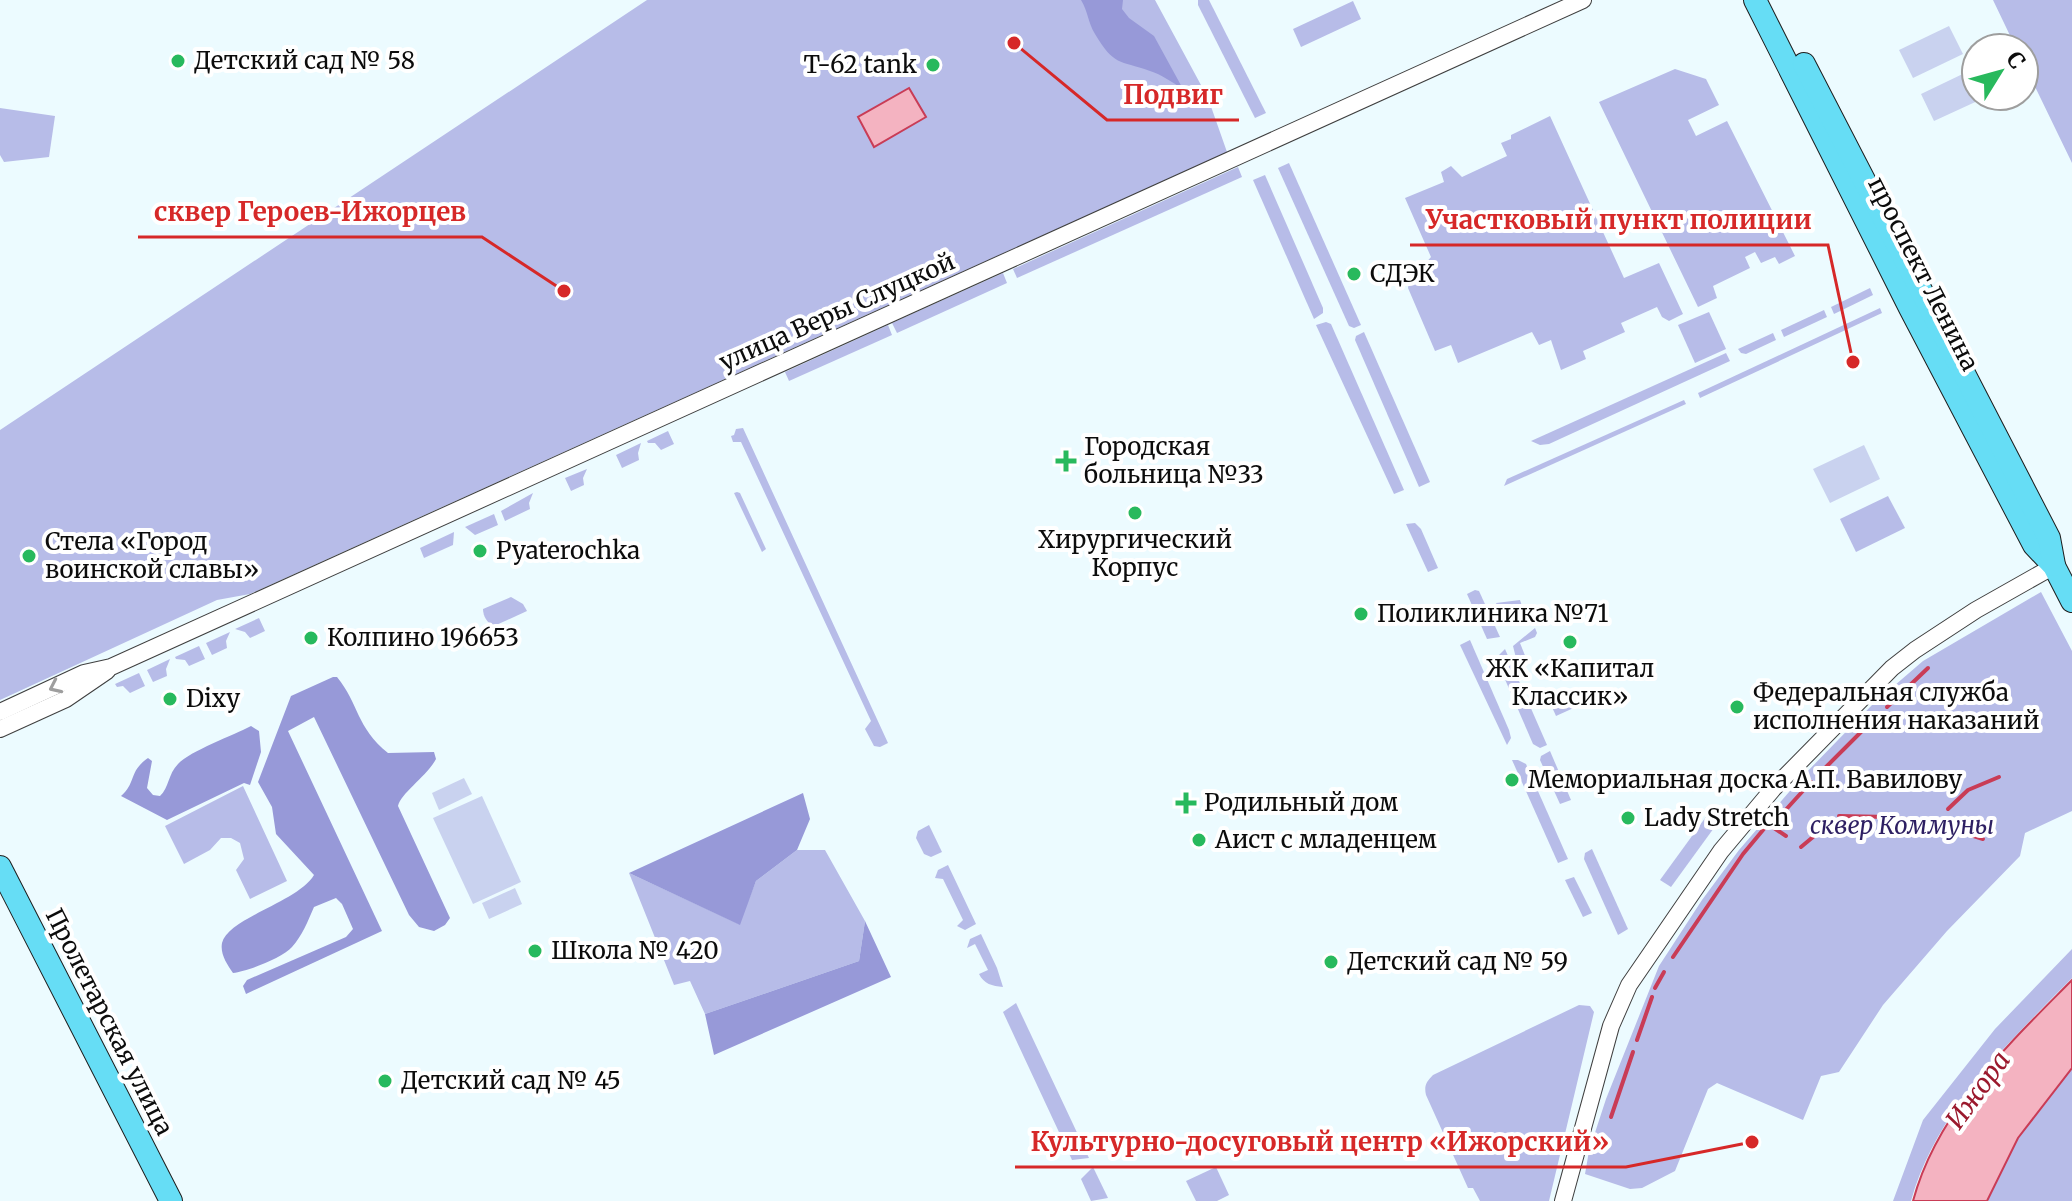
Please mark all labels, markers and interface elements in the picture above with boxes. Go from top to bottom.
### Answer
north arrow [1960,32,2040,112]
place label: Детский сад № 58 [194,45,415,76]
text: С [2000,46,2032,74]
place label: T-62 tank [803,49,918,80]
marker: Детский сад № 58 [169,52,187,70]
marker: T-62 tank [924,56,942,74]
callout: Подвиг [1107,70,1239,120]
text: Подвиг [1123,78,1223,111]
street label: проспект Ленина [1861,172,1986,376]
callout: сквер Героев-Ижорцев [138,187,482,237]
text: сквер Героев-Ижорцев [154,195,466,228]
callout: Участковый пункт полиции [1410,195,1828,245]
text: Участковый пункт полиции [1425,203,1812,236]
street label: улица Веры Слуцкой [714,246,959,377]
place label: СДЭК [1370,258,1435,289]
marker: СДЭК [1345,265,1363,283]
place label: Городская больница №33 [1084,431,1264,490]
marker: Городская больница №33 [1055,450,1077,472]
marker: Хирургический Корпус [1126,504,1144,522]
place label: Хирургический Корпус [1038,524,1232,583]
place label: Стела «Город воинской славы» [45,526,259,585]
place label: Pyaterochka [496,535,640,566]
marker: Pyaterochka [471,542,489,560]
marker: Стела «Город воинской славы» [20,547,38,565]
place label: Поликлиника №71 [1377,598,1609,629]
marker: Поликлиника №71 [1352,605,1370,623]
place label: Колпино 196653 [327,622,519,653]
marker: Колпино 196653 [302,629,320,647]
marker: ЖК «Капитал Классик» [1561,633,1579,651]
place label: ЖК «Капитал Классик» [1486,653,1654,712]
one-way arrow [48,677,63,693]
place label: Федеральная служба исполнения наказаний [1753,677,2040,736]
place label: Dixy [186,683,240,714]
marker: Dixy [161,690,179,708]
marker: Федеральная служба исполнения наказаний [1728,698,1746,716]
place label: Мемориальная доска А.П. Вавилову [1528,764,1962,795]
marker: Мемориальная доска А.П. Вавилову [1503,771,1521,789]
place label: Родильный дом [1204,787,1398,818]
marker: Родильный дом [1175,792,1197,814]
place label: Lady Stretch [1644,802,1790,833]
marker: Lady Stretch [1619,809,1637,827]
park label: сквер Коммуны [1810,810,1994,841]
place label: Аист с младенцем [1214,824,1437,855]
marker: Аист с младенцем [1190,831,1208,849]
street label: Пролетарская улица [39,903,180,1141]
place label: Школа № 420 [551,935,719,966]
marker: Школа № 420 [526,942,544,960]
place label: Детский сад № 59 [1347,946,1568,977]
marker: Детский сад № 59 [1322,953,1340,971]
water label: Ижора [1938,1044,2017,1135]
place label: Детский сад № 45 [401,1065,621,1096]
marker: Детский сад № 45 [376,1072,394,1090]
callout: Культурно-досуговый центр «Ижорский» [1015,1117,1626,1167]
text: Культурно-досуговый центр «Ижорский» [1031,1125,1609,1158]

